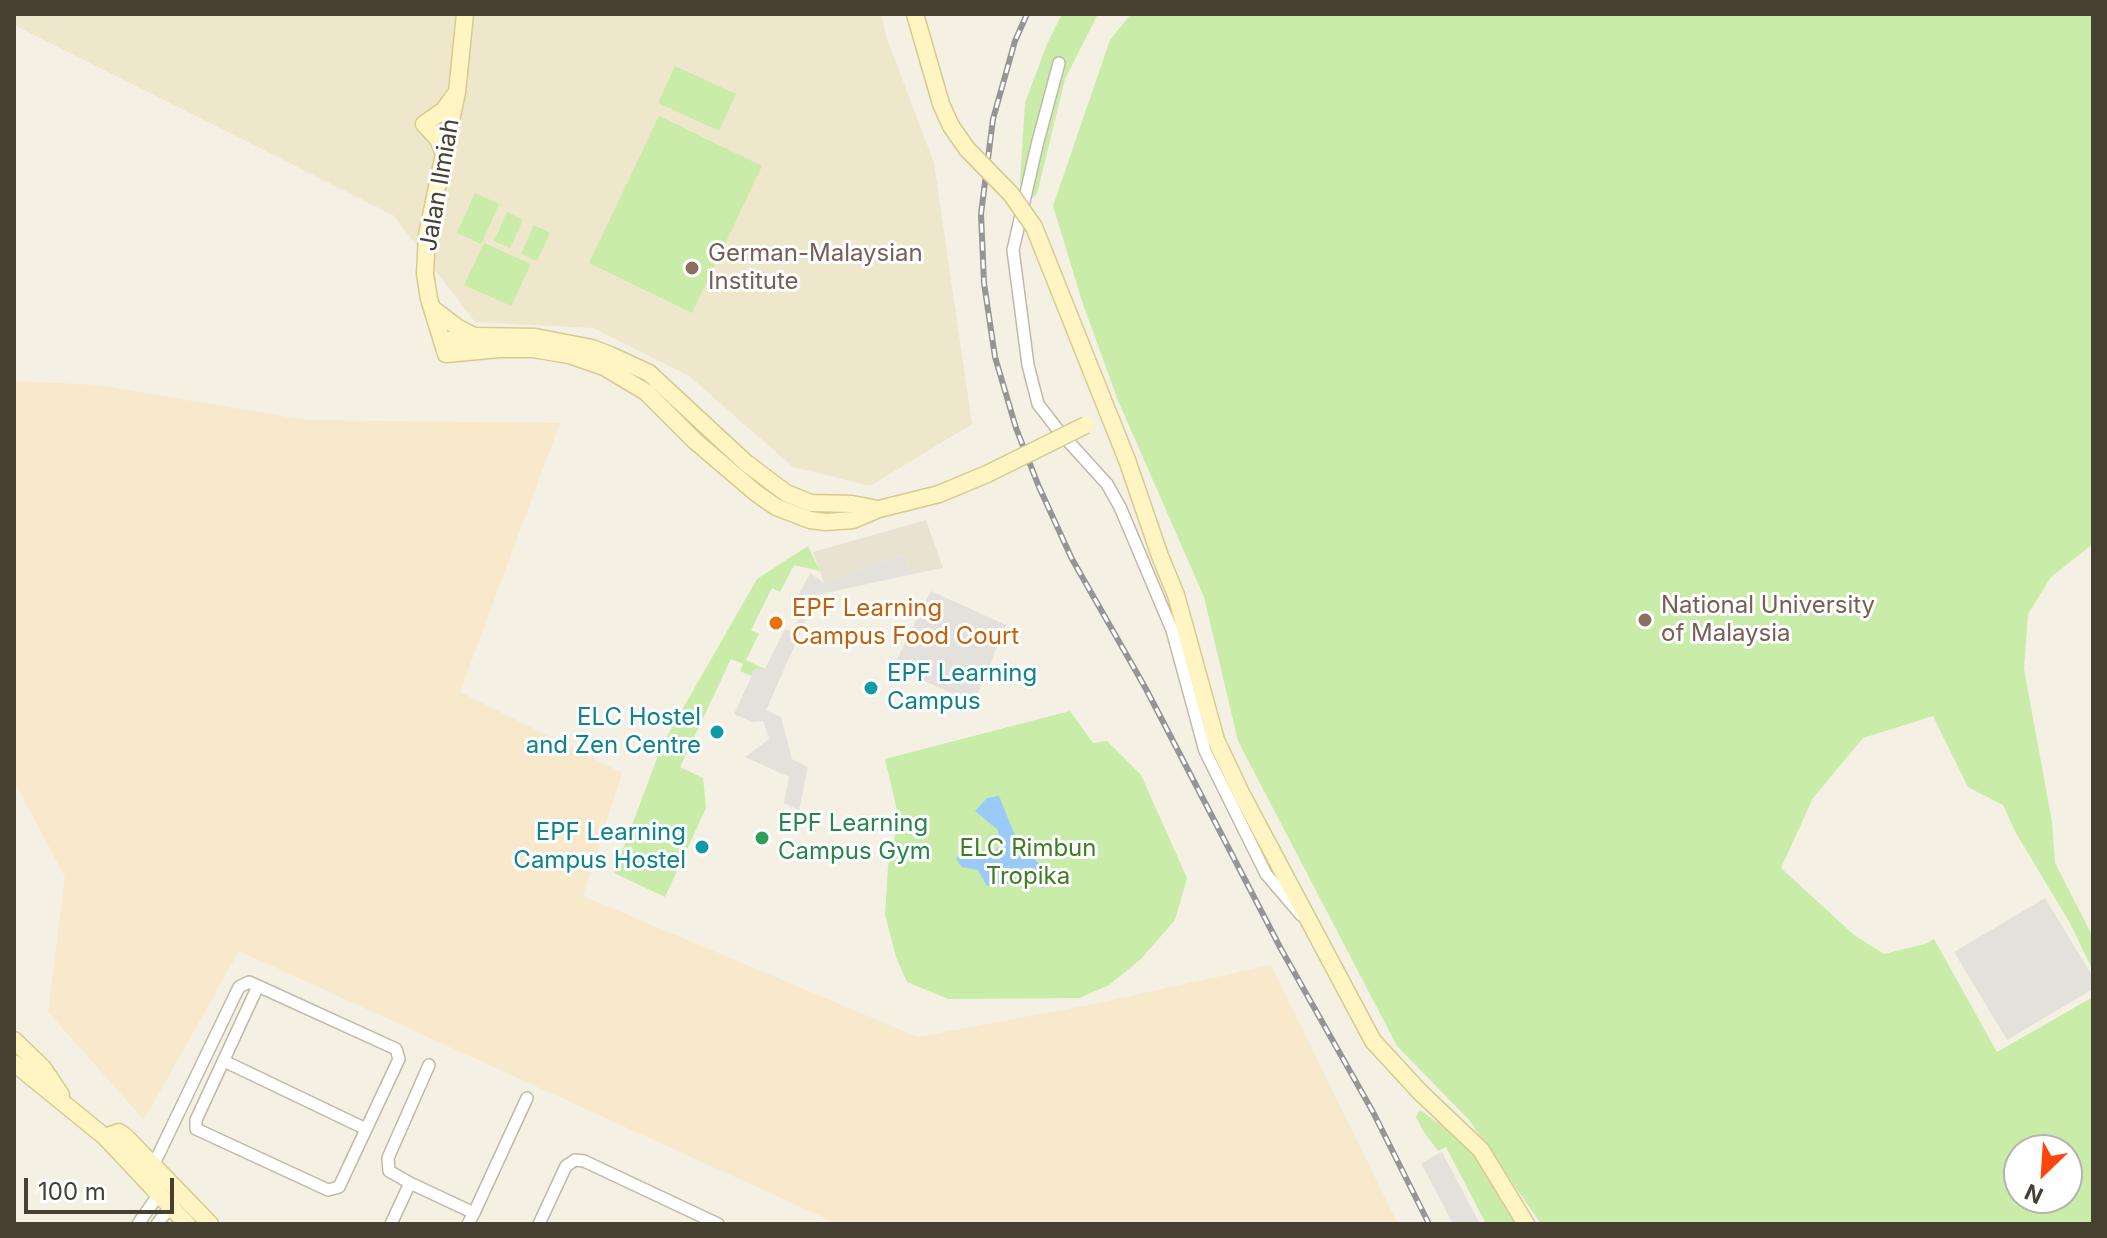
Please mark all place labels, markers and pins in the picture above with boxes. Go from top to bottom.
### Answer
place label: German-Malaysian Institute [708,240,923,296]
marker: German-Malaysian Institute [683,259,701,277]
place label: National University of Malaysia [1661,592,1875,648]
place label: EPF Learning Campus Food Court [792,595,1019,651]
marker: National University of Malaysia [1636,611,1654,629]
marker: EPF Learning Campus Food Court [767,614,785,632]
place label: EPF Learning Campus [887,660,1037,716]
marker: EPF Learning Campus [862,679,880,697]
place label: ELC Hostel and Zen Centre [526,704,701,760]
marker: ELC Hostel and Zen Centre [708,723,726,741]
place label: EPF Learning Campus Gym [778,810,931,866]
place label: EPF Learning Campus Hostel [513,819,686,875]
marker: EPF Learning Campus Gym [753,829,771,847]
marker: EPF Learning Campus Hostel [693,838,711,856]

